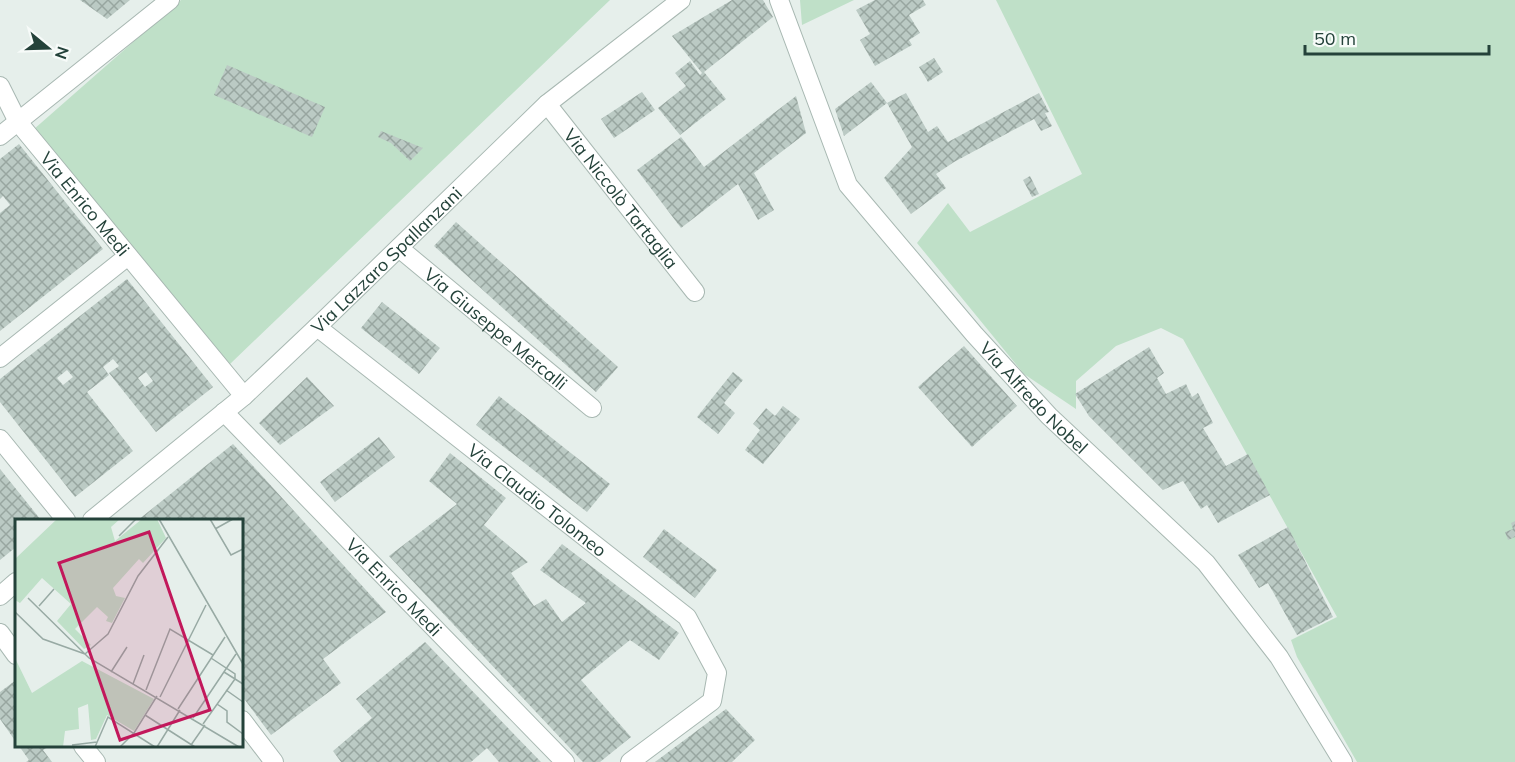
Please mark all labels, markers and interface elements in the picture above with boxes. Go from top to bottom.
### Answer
north arrow [18,18,78,78]
scale bar [1305,18,1490,56]
text: 50 m [1314,27,1356,50]
text: N [51,44,74,62]
street label: Via Niccolò Tartaglia [559,124,683,273]
street label: Via Enrico Medi [36,147,135,260]
street label: Via Lazzaro Spallanzani [306,181,467,338]
street label: Via Giuseppe Mercalli [420,262,572,394]
street label: Via Alfredo Nobel [975,337,1093,458]
street label: Via Claudio Tolomeo [463,438,612,561]
inset map [15,519,243,747]
street label: Via Enrico Medi [341,533,447,641]

